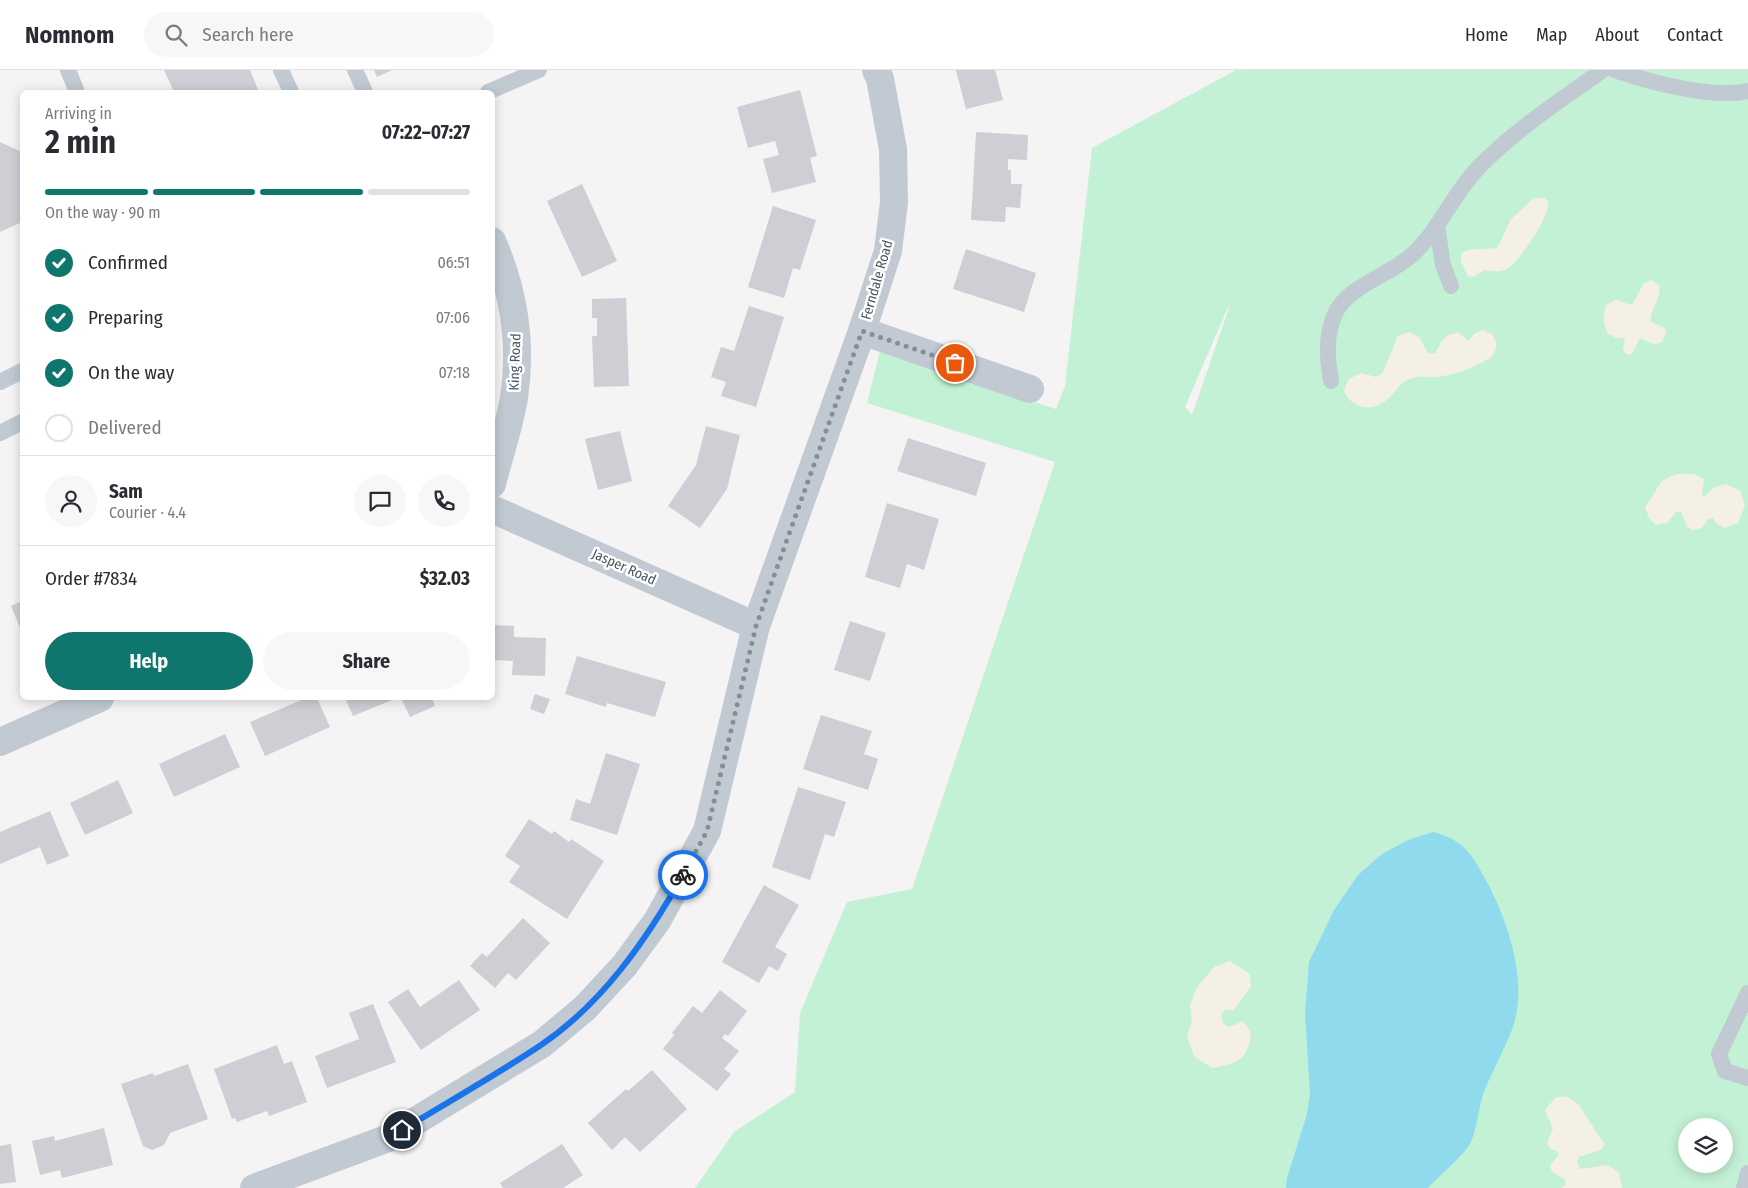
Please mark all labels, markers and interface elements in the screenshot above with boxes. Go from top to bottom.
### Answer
search box [144,12,494,57]
text: Nomnom [25,21,114,49]
icon: search [162,21,190,49]
text: Search here [202,23,294,46]
text: Home [1465,24,1508,46]
text: Map [1536,24,1567,46]
text: About [1595,24,1639,46]
text: Contact [1667,24,1723,46]
text: Arriving in [45,104,112,123]
text: 07:22–07:27 [382,121,470,144]
text: 2 min [45,123,116,161]
text: On the way · 90 m [45,203,161,222]
street label: Ferndale Road [858,238,896,322]
icon: check [45,249,73,277]
text: Confirmed [88,251,168,274]
text: 06:51 [437,253,470,272]
icon: check [45,304,73,332]
text: Preparing [88,306,163,329]
text: 07:06 [436,308,470,327]
street label: King Road [506,333,524,391]
pin [934,342,976,384]
icon: bag [941,349,969,377]
icon: check [45,359,73,387]
text: On the way [88,361,174,384]
text: 07:18 [438,363,470,382]
text: Delivered [88,416,162,439]
button: person [45,475,97,527]
button: chat [354,475,406,527]
button: phone [418,475,470,527]
text: Sam [109,480,143,503]
text: Courier · 4.4 [109,503,186,522]
street label: Jasper Road [589,545,659,589]
text: Order #7834 [45,567,137,590]
text: $32.03 [420,567,470,590]
button: Help [45,632,253,690]
button: Share [263,632,470,690]
courier [658,850,708,900]
icon: bike [669,861,697,889]
pin [381,1109,423,1151]
icon: home [388,1116,416,1144]
map controls [1678,1118,1733,1173]
button: layers [1678,1118,1733,1173]

